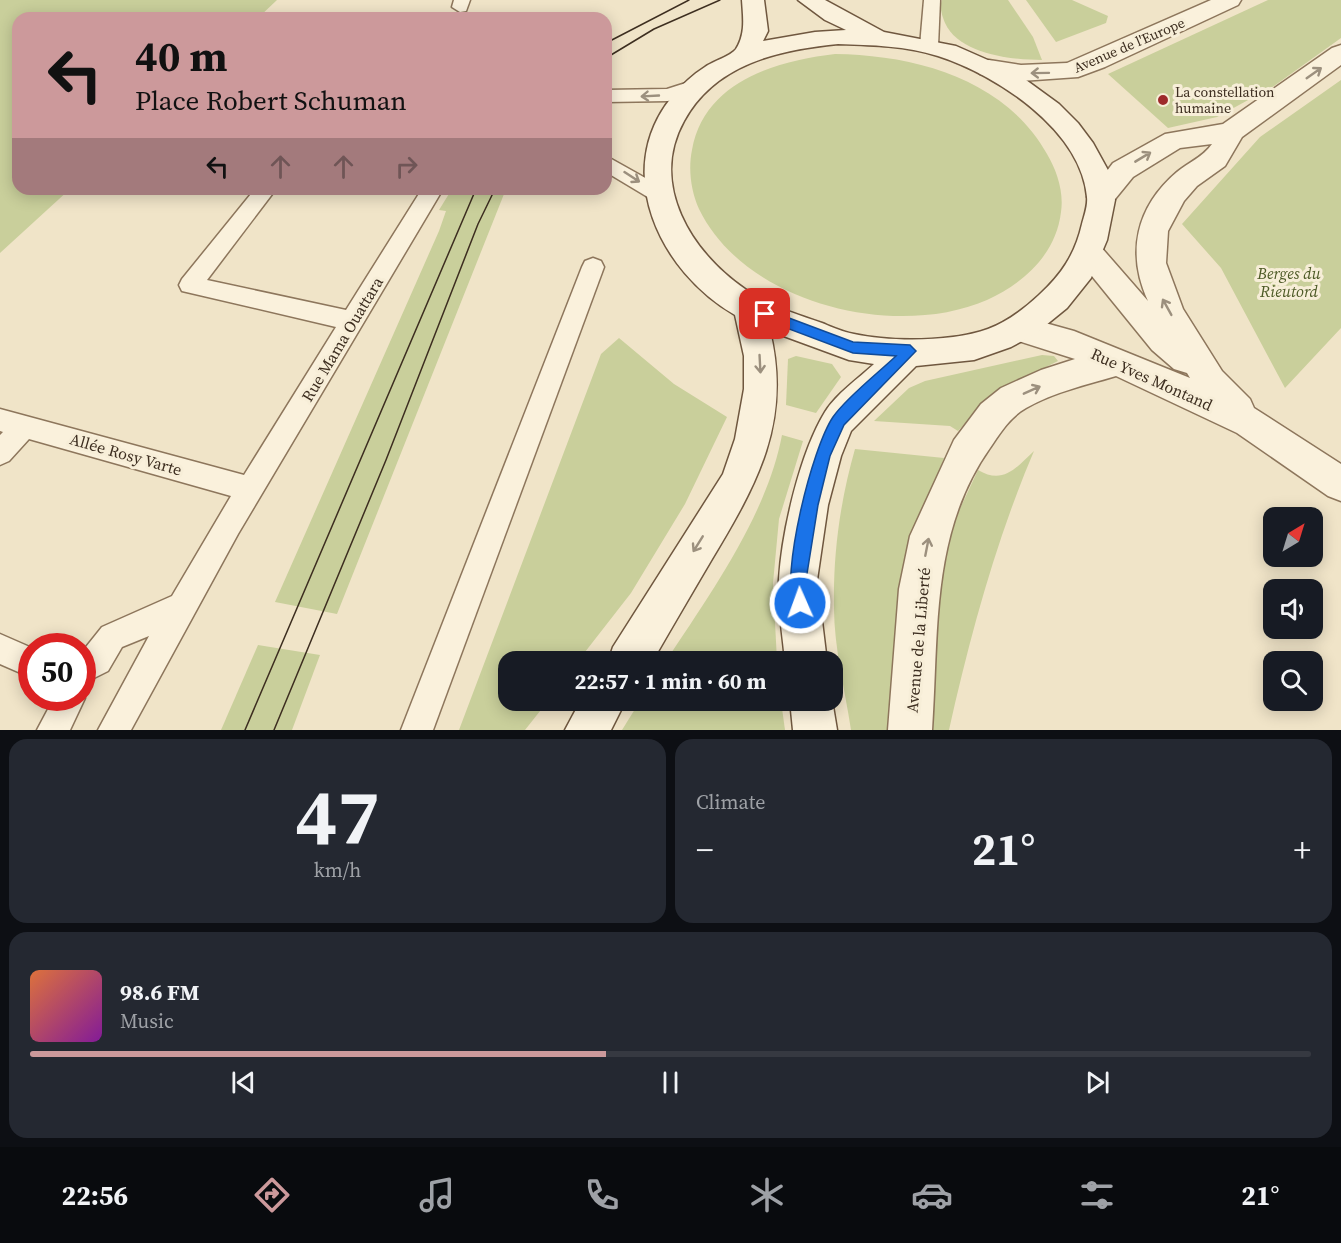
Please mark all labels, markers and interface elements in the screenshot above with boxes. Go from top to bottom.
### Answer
street label: Avenue de l'Europe [1070,13,1188,77]
text: 40 m [135,27,228,85]
icon: left [36,36,114,114]
one-way arrow [1030,67,1050,79]
one-way arrow [1305,67,1321,79]
text: Place Robert Schuman [135,82,407,119]
place label: La constellation humaine [1175,82,1275,118]
one-way arrow [640,91,660,102]
marker: La constellation humaine [1156,93,1170,107]
icon: left [201,150,234,183]
icon: ahead [264,150,297,183]
icon: ahead [327,150,360,183]
icon: right [390,150,423,183]
one-way arrow [1134,151,1151,163]
one-way arrow [624,171,640,183]
park label: Berges du Rieutord [1256,262,1321,302]
street label: Rue Mama Ouattara [296,272,388,405]
pin [739,288,790,339]
icon: arrive [748,297,781,330]
one-way arrow [1161,299,1173,316]
street label: Rue Yves Montand [1088,342,1216,416]
one-way arrow [754,354,765,374]
one-way arrow [1022,383,1040,395]
street label: Allée Rosy Varte [67,427,185,481]
north arrow [1263,507,1323,567]
map controls [1263,507,1323,711]
one-way arrow [692,535,704,552]
one-way arrow [922,537,933,557]
street label: Avenue de la Liberté [901,566,935,714]
position arrow [768,571,832,635]
button: sound [1263,579,1323,639]
speed limit sign: 50 [18,633,96,711]
button: search [1263,651,1323,711]
text: 22:57 · 1 min · 60 m [575,666,766,696]
text: 47 [295,763,380,870]
text: Climate [696,788,765,816]
text: 21° [972,818,1035,880]
text: − [696,827,714,872]
text: + [1293,827,1311,872]
text: km/h [314,856,361,884]
text: 98.6 FM [120,977,199,1007]
text: Music [120,1007,174,1035]
icon: previous [227,1066,260,1099]
icon: pause [654,1066,687,1099]
icon: next [1081,1066,1114,1099]
icon: directions [251,1174,293,1216]
icon: music [416,1174,458,1216]
icon: phone [581,1174,623,1216]
icon: climate [746,1174,788,1216]
icon: car [911,1174,953,1216]
icon: filters [1076,1174,1118,1216]
text: 22:56 [62,1177,128,1214]
text: 21° [1241,1177,1279,1214]

